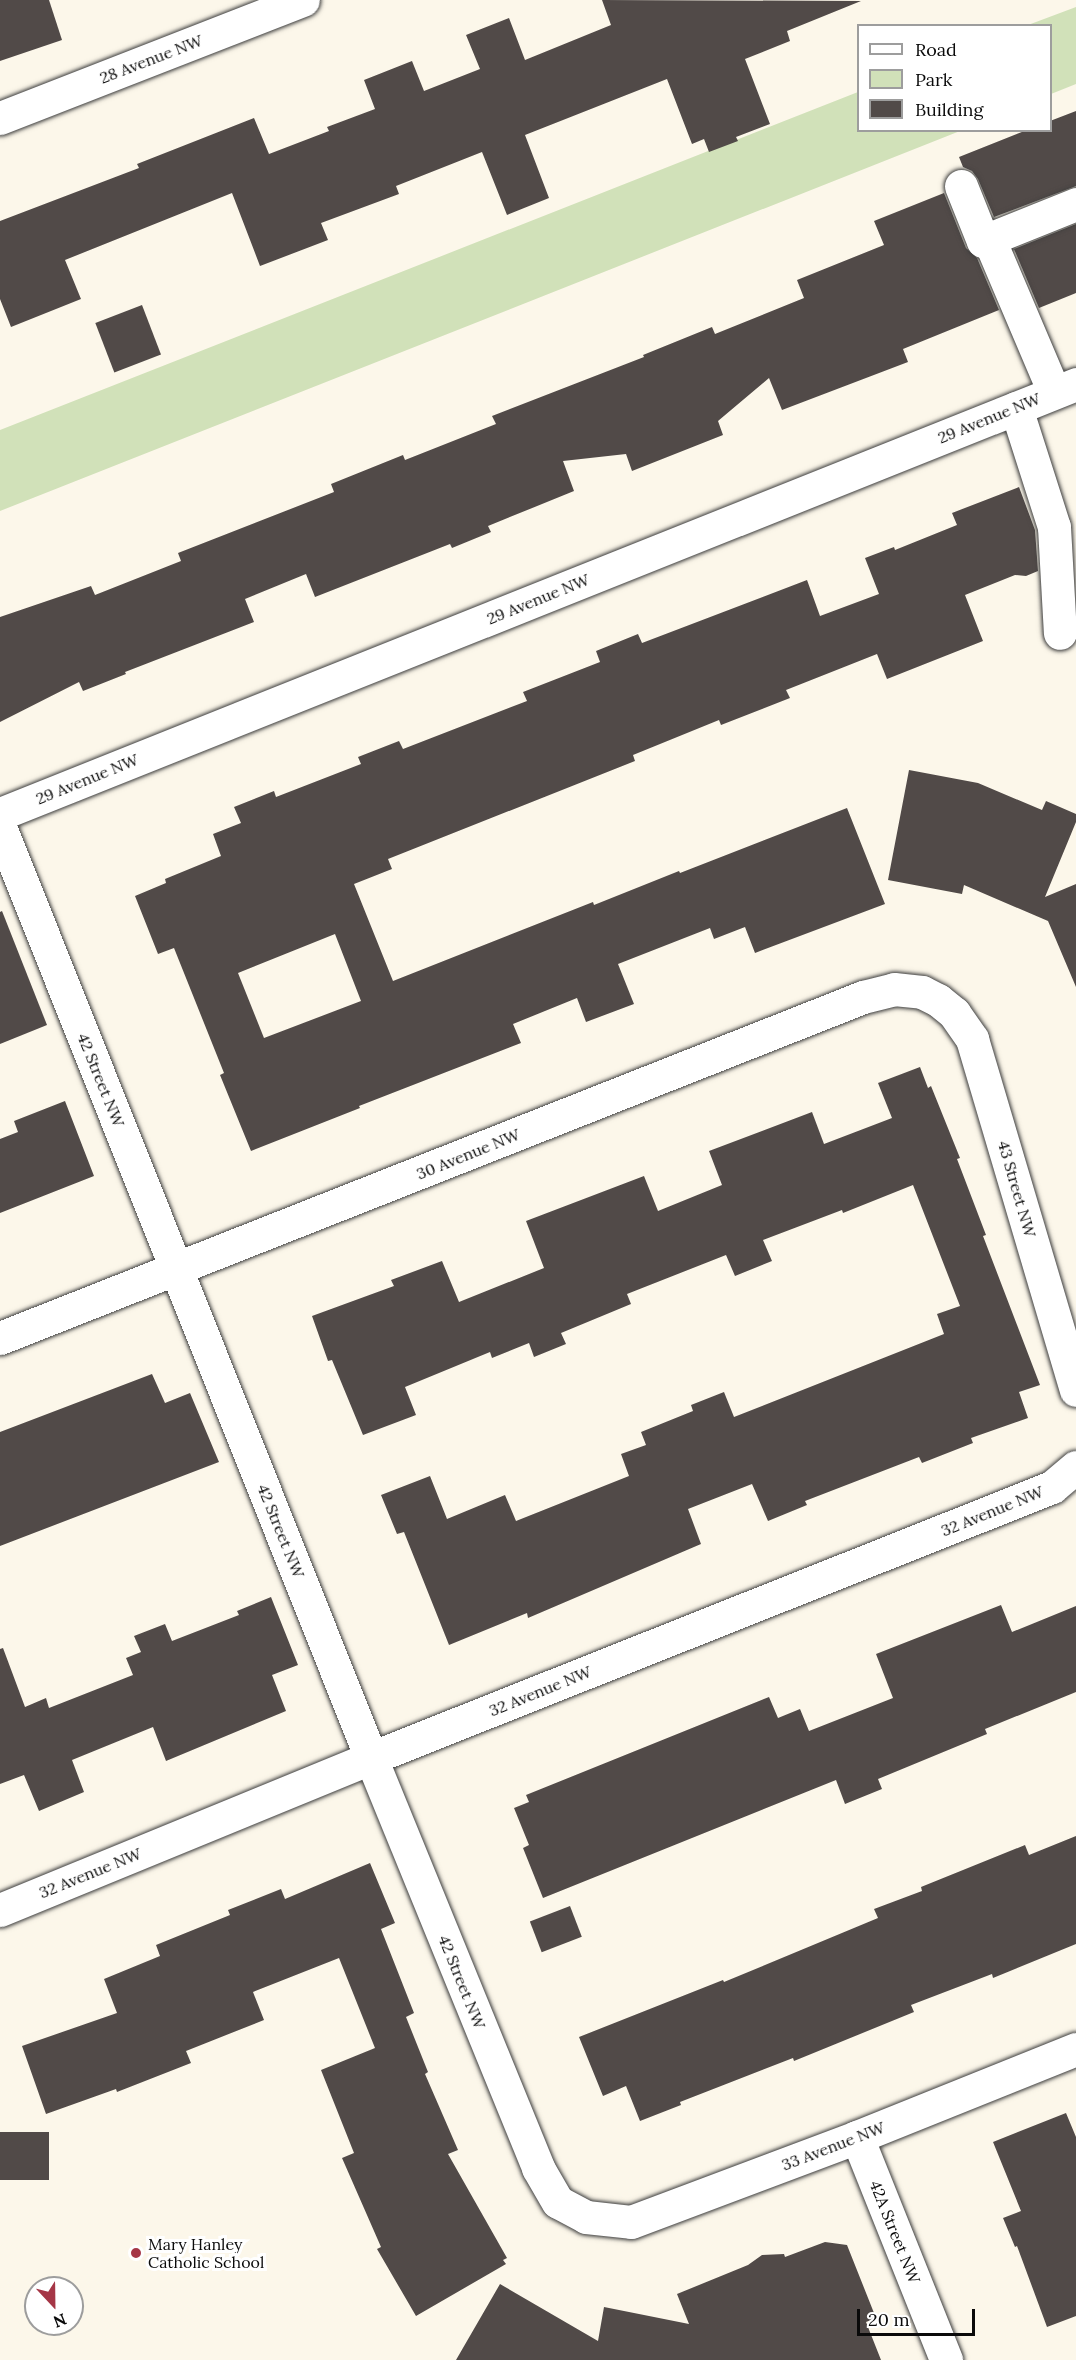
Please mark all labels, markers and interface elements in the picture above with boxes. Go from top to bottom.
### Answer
legend [857,24,1052,132]
street label: 28 Avenue NW [97,31,205,87]
text: Road [915,38,957,61]
text: Park [915,68,952,91]
text: Building [915,98,983,121]
street label: 29 Avenue NW [935,389,1043,447]
street label: 29 Avenue NW [484,570,592,628]
street label: 29 Avenue NW [33,750,141,808]
street label: 42 Street NW [74,1030,128,1130]
street label: 30 Avenue NW [414,1125,522,1183]
street label: 43 Street NW [994,1139,1040,1239]
street label: 42 Street NW [254,1481,308,1581]
street label: 32 Avenue NW [938,1482,1046,1540]
street label: 32 Avenue NW [486,1662,594,1720]
street label: 32 Avenue NW [36,1844,144,1902]
street label: 42 Street NW [435,1932,489,2032]
street label: 33 Avenue NW [779,2118,887,2174]
street label: 42A Street NW [866,2178,924,2286]
place label: Mary Hanley Catholic School [148,2234,264,2272]
marker: Mary Hanley Catholic School [129,2246,143,2260]
north arrow [24,2276,84,2336]
scale bar [860,2297,978,2335]
text: 20 m [868,2308,910,2331]
text: N [51,2309,69,2332]

